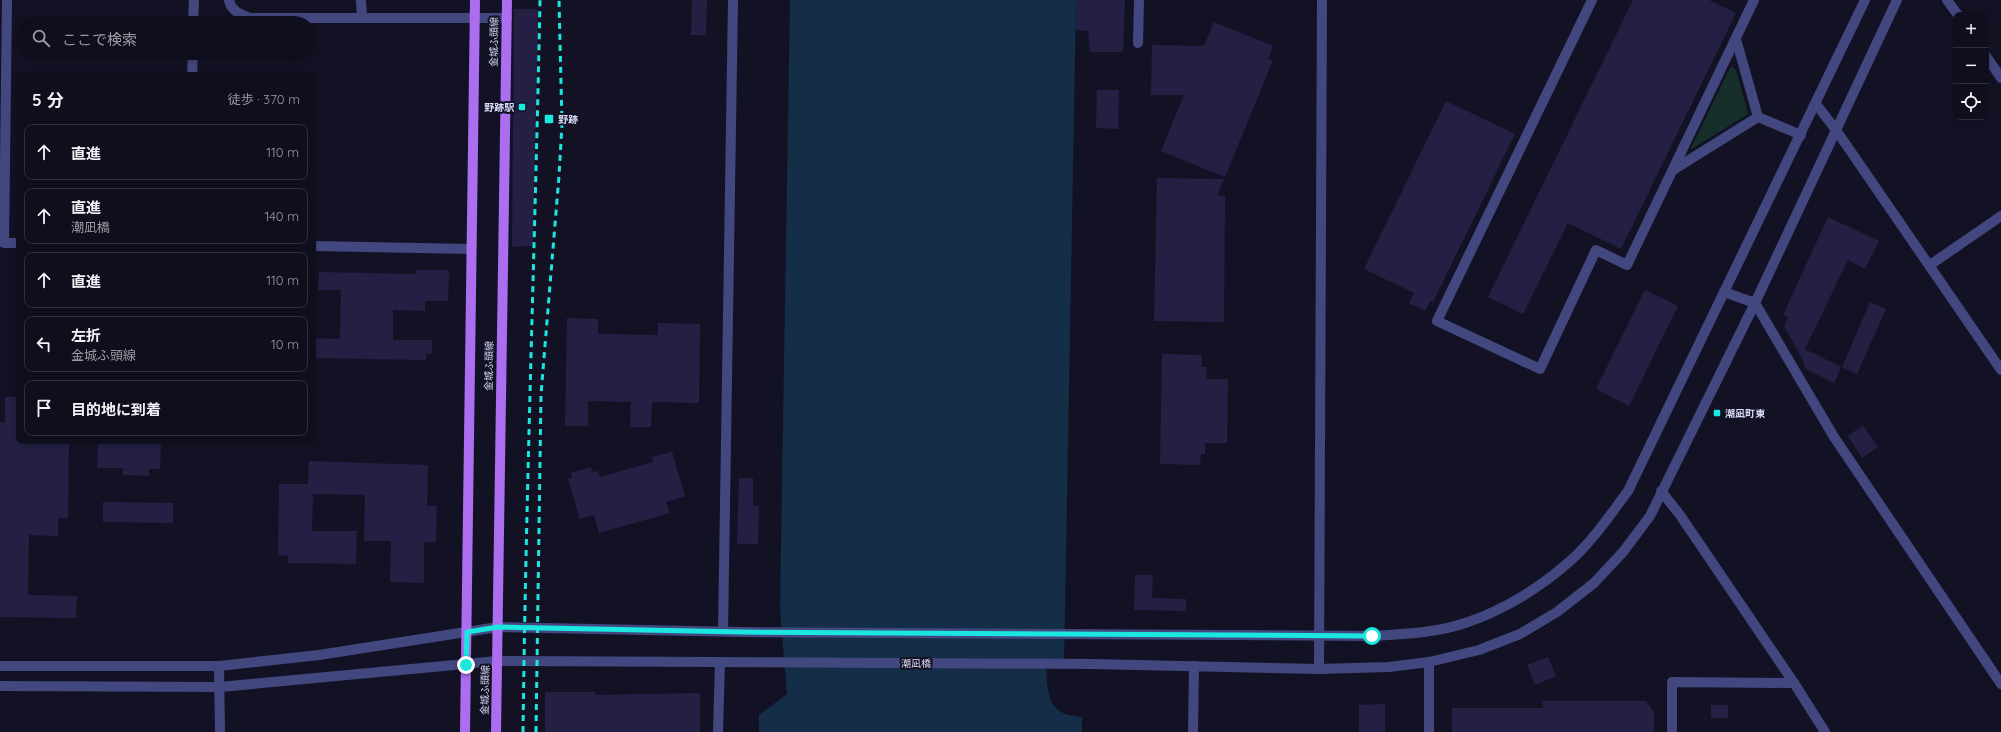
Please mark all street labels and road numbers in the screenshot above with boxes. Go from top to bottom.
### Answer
street label: 金城ふ頭線 [487,17,501,67]
street label: 金城ふ頭線 [482,341,496,391]
street label: 潮凪橋 [901,657,931,670]
street label: 金城ふ頭線 [478,665,492,715]

